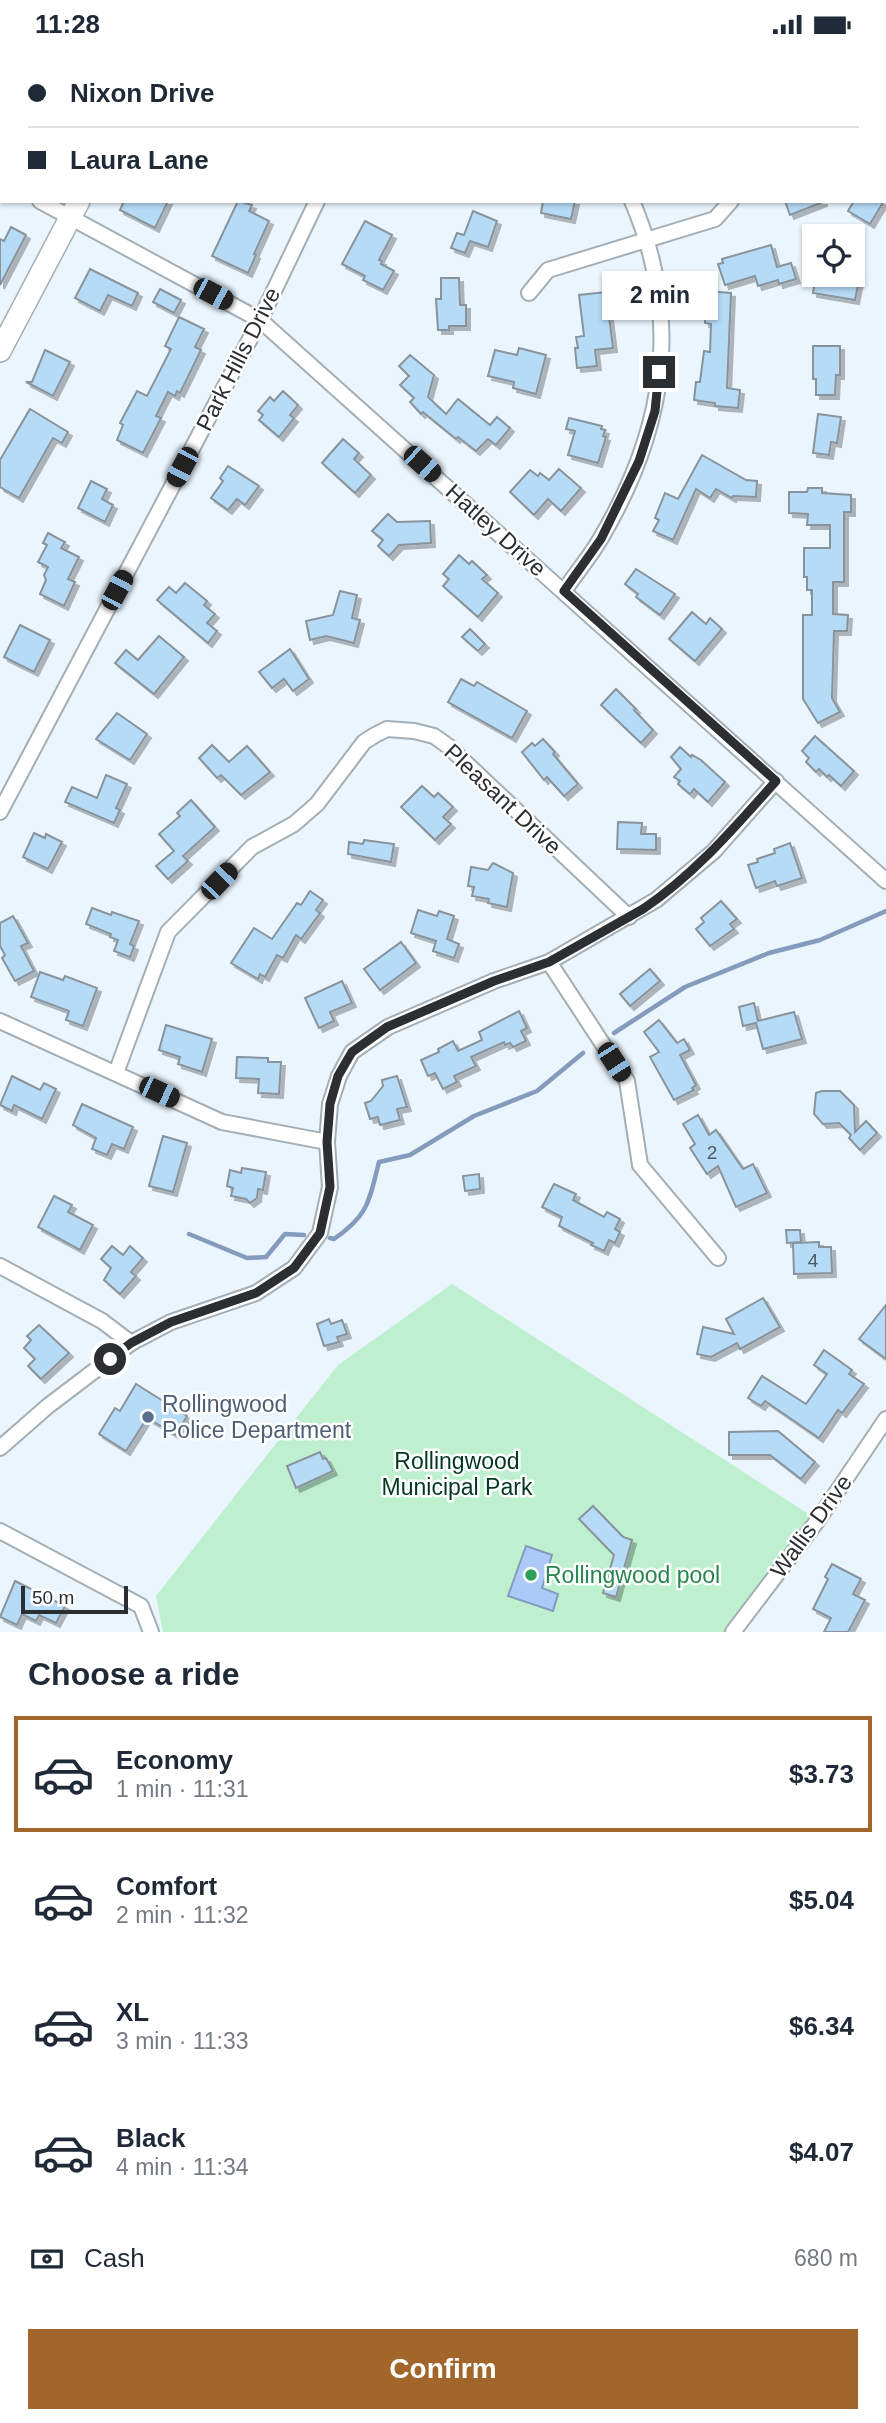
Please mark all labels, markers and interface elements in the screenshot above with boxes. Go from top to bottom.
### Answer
text: 11:28 [35,9,100,39]
text: Nixon Drive [70,78,215,108]
text: Laura Lane [70,145,209,175]
map controls [802,224,865,287]
button: locate [802,224,865,287]
callout: 2 min [601,271,717,319]
car [190,275,237,313]
text: 2 min [630,282,690,308]
street label: Park Hills Drive [191,283,285,435]
route end [643,356,675,388]
car [400,442,445,486]
car [163,444,202,490]
street label: Hatley Drive [441,478,551,582]
car [98,567,137,613]
street label: Pleasant Drive [439,738,567,860]
car [197,859,242,903]
car [594,1039,635,1085]
car [136,1074,183,1110]
house number: 2 [707,1142,717,1163]
house number: 4 [808,1250,819,1271]
route start [94,1343,126,1375]
place label: Rollingwood Police Department [162,1391,352,1443]
marker: Rollingwood Police Department [140,1409,156,1425]
park label: Rollingwood Municipal Park [382,1448,533,1500]
street label: Wallis Drive [765,1470,857,1582]
place label: Rollingwood pool [545,1562,720,1588]
marker: Rollingwood pool [523,1567,539,1583]
scale bar [21,1583,128,1615]
text: 50 m [32,1587,74,1608]
text: Choose a ride [28,1656,240,1692]
icon: car [32,1743,95,1806]
text: Economy [116,1745,233,1775]
text: $3.73 [789,1759,854,1789]
text: 1 min · 11:31 [116,1776,249,1802]
icon: car [32,1869,95,1932]
text: Comfort [116,1871,217,1901]
text: $5.04 [789,1885,854,1915]
text: 2 min · 11:32 [116,1902,249,1928]
icon: car [32,1995,95,2058]
text: XL [116,1997,149,2027]
text: $6.34 [789,2011,854,2041]
text: 3 min · 11:33 [116,2028,249,2054]
icon: car [32,2121,95,2184]
text: Black [116,2123,185,2153]
text: $4.07 [789,2137,854,2167]
text: 4 min · 11:34 [116,2154,249,2180]
icon: cash [28,2240,66,2278]
text: Cash [84,2243,145,2273]
text: 680 m [794,2245,858,2271]
button: Confirm [28,2329,858,2409]

